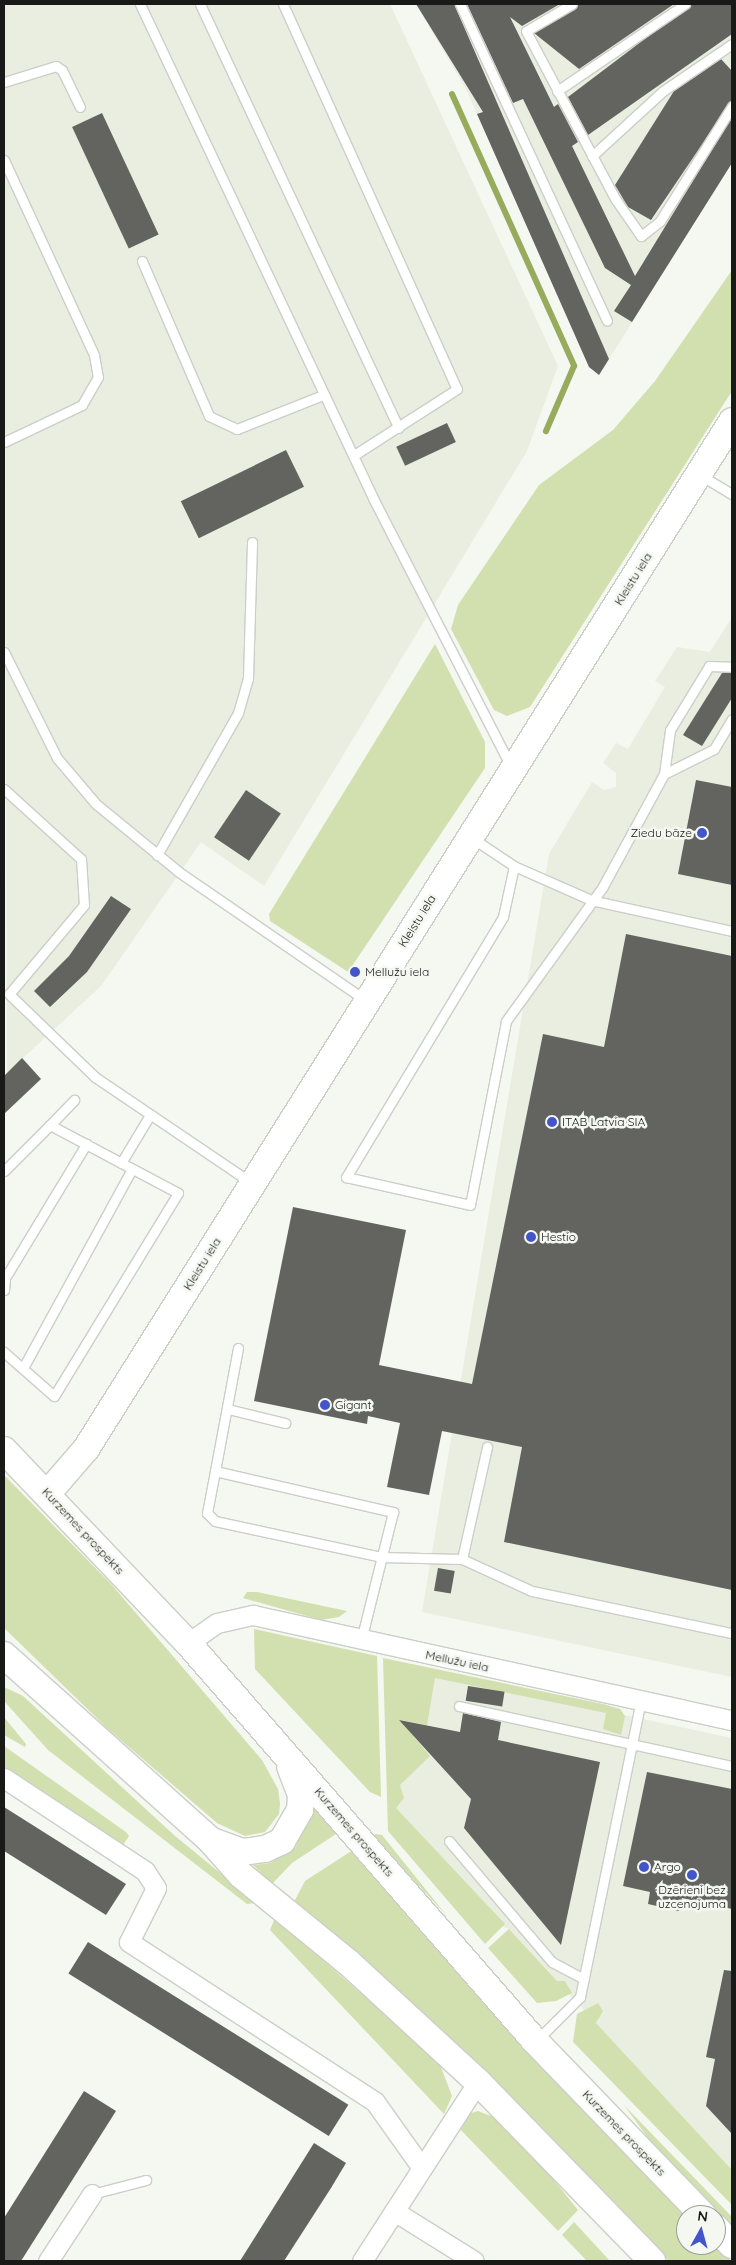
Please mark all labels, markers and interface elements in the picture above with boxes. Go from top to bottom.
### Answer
street label: Kleistu iela [611,550,655,608]
place label: Ziedu bāze [630,826,692,840]
marker: Ziedu bāze [696,827,708,839]
street label: Kleistu iela [395,892,439,950]
place label: Mellužu iela [365,965,429,979]
marker: Mellužu iela [349,966,361,978]
place label: ITAB Latvia SIA [562,1115,645,1129]
marker: ITAB Latvia SIA [546,1116,558,1128]
place label: Hestio [541,1230,576,1244]
marker: Hestio [525,1231,537,1243]
street label: Kleistu iela [180,1235,224,1293]
place label: Gigant [335,1398,372,1412]
marker: Gigant [319,1399,331,1411]
street label: Kurzemes prospekts [39,1485,127,1577]
street label: Mellužu iela [424,1647,490,1675]
street label: Kurzemes prospekts [311,1785,397,1879]
place label: Argo [654,1860,681,1874]
marker: Argo [638,1861,650,1873]
marker: Dzērieni bez uzcenojuma [686,1869,698,1881]
place label: Dzērieni bez uzcenojuma [658,1883,726,1911]
street label: Kurzemes prospekts [579,2087,669,2179]
north arrow [676,2205,726,2255]
text: N [696,2207,709,2226]

